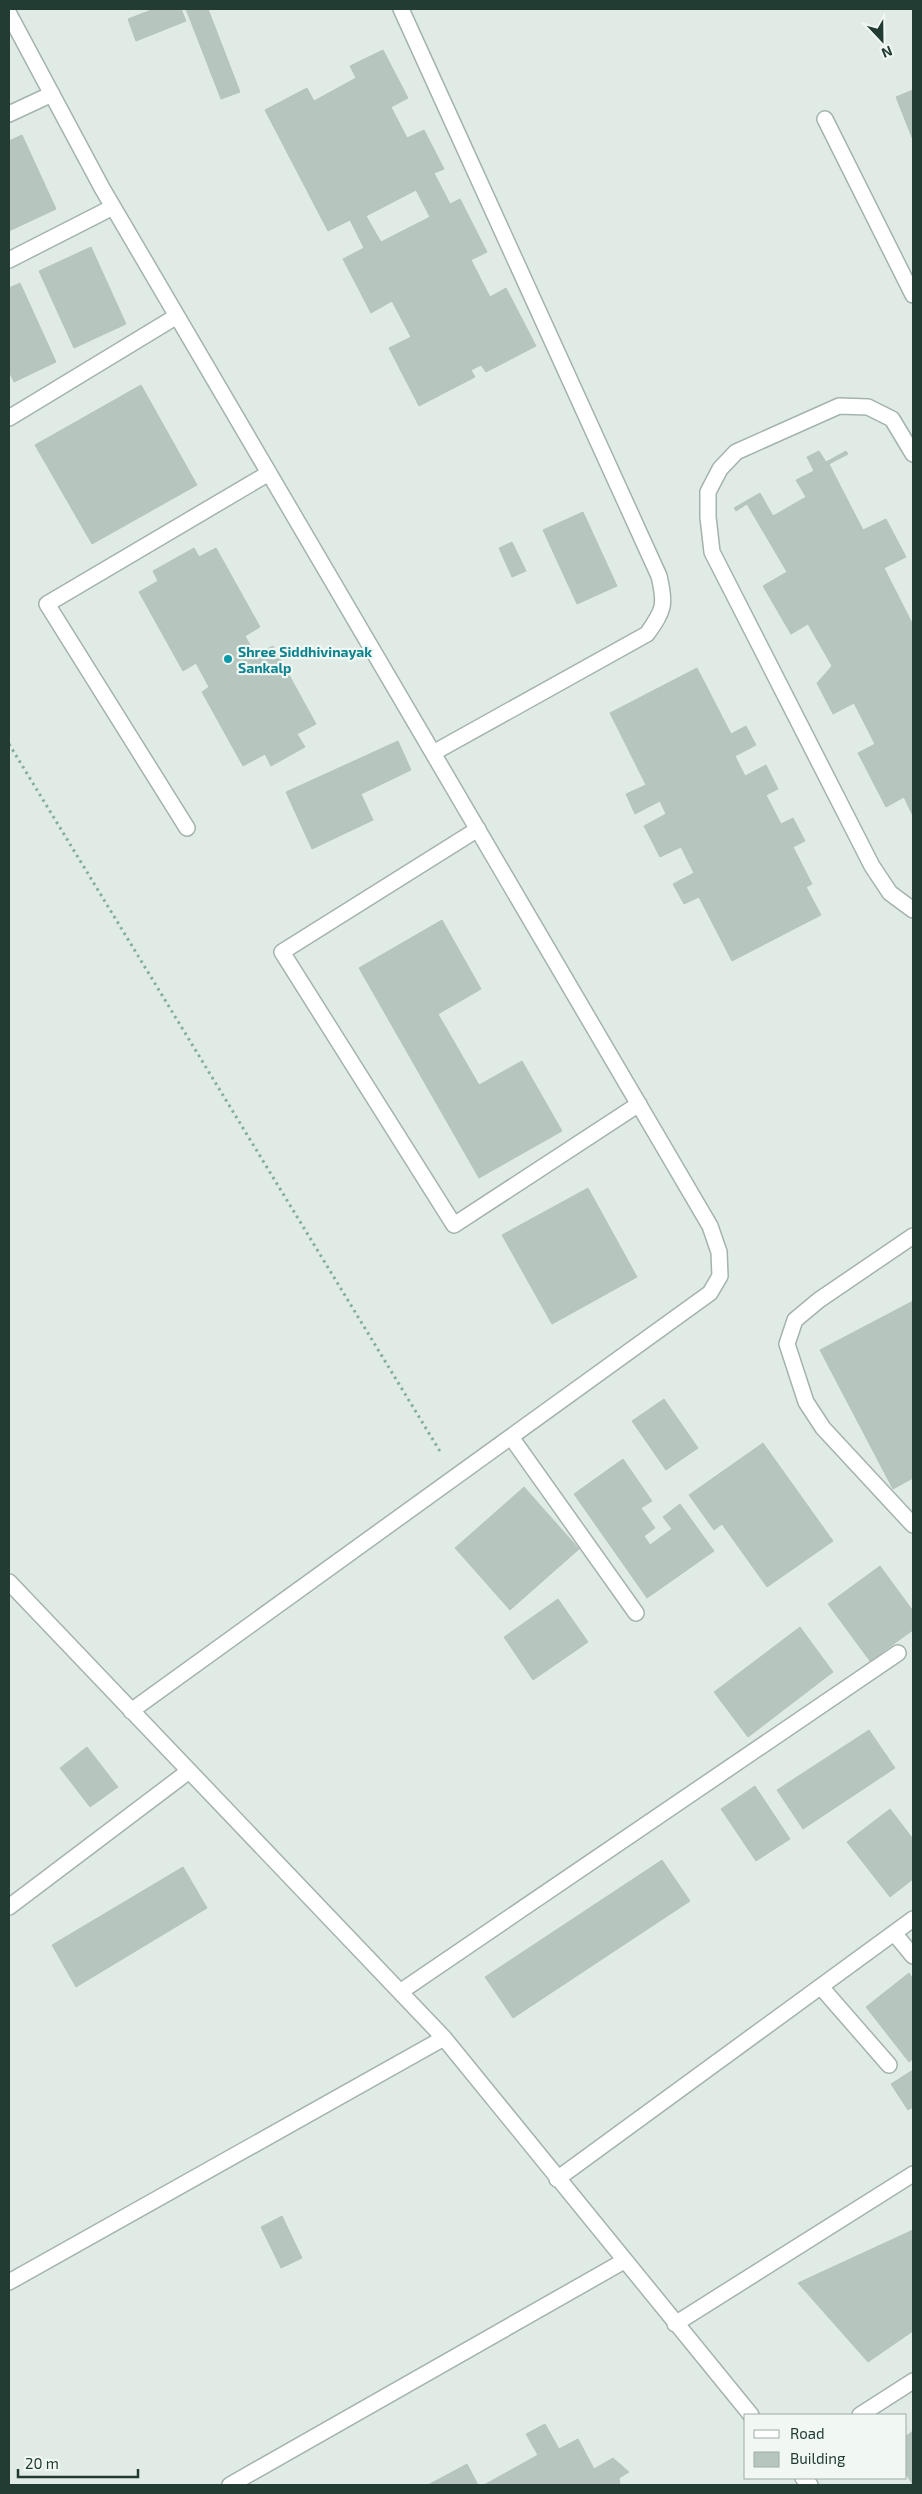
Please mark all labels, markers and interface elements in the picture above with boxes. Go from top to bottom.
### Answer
north arrow [857,15,907,65]
text: N [879,43,895,62]
place label: Shree Siddhivinayak Sankalp [238,643,372,676]
marker: Shree Siddhivinayak Sankalp [222,653,234,665]
legend [744,2414,907,2479]
text: Road [790,2424,825,2442]
scale bar [18,2446,138,2478]
text: Building [790,2449,846,2467]
text: 20 m [25,2454,59,2472]

